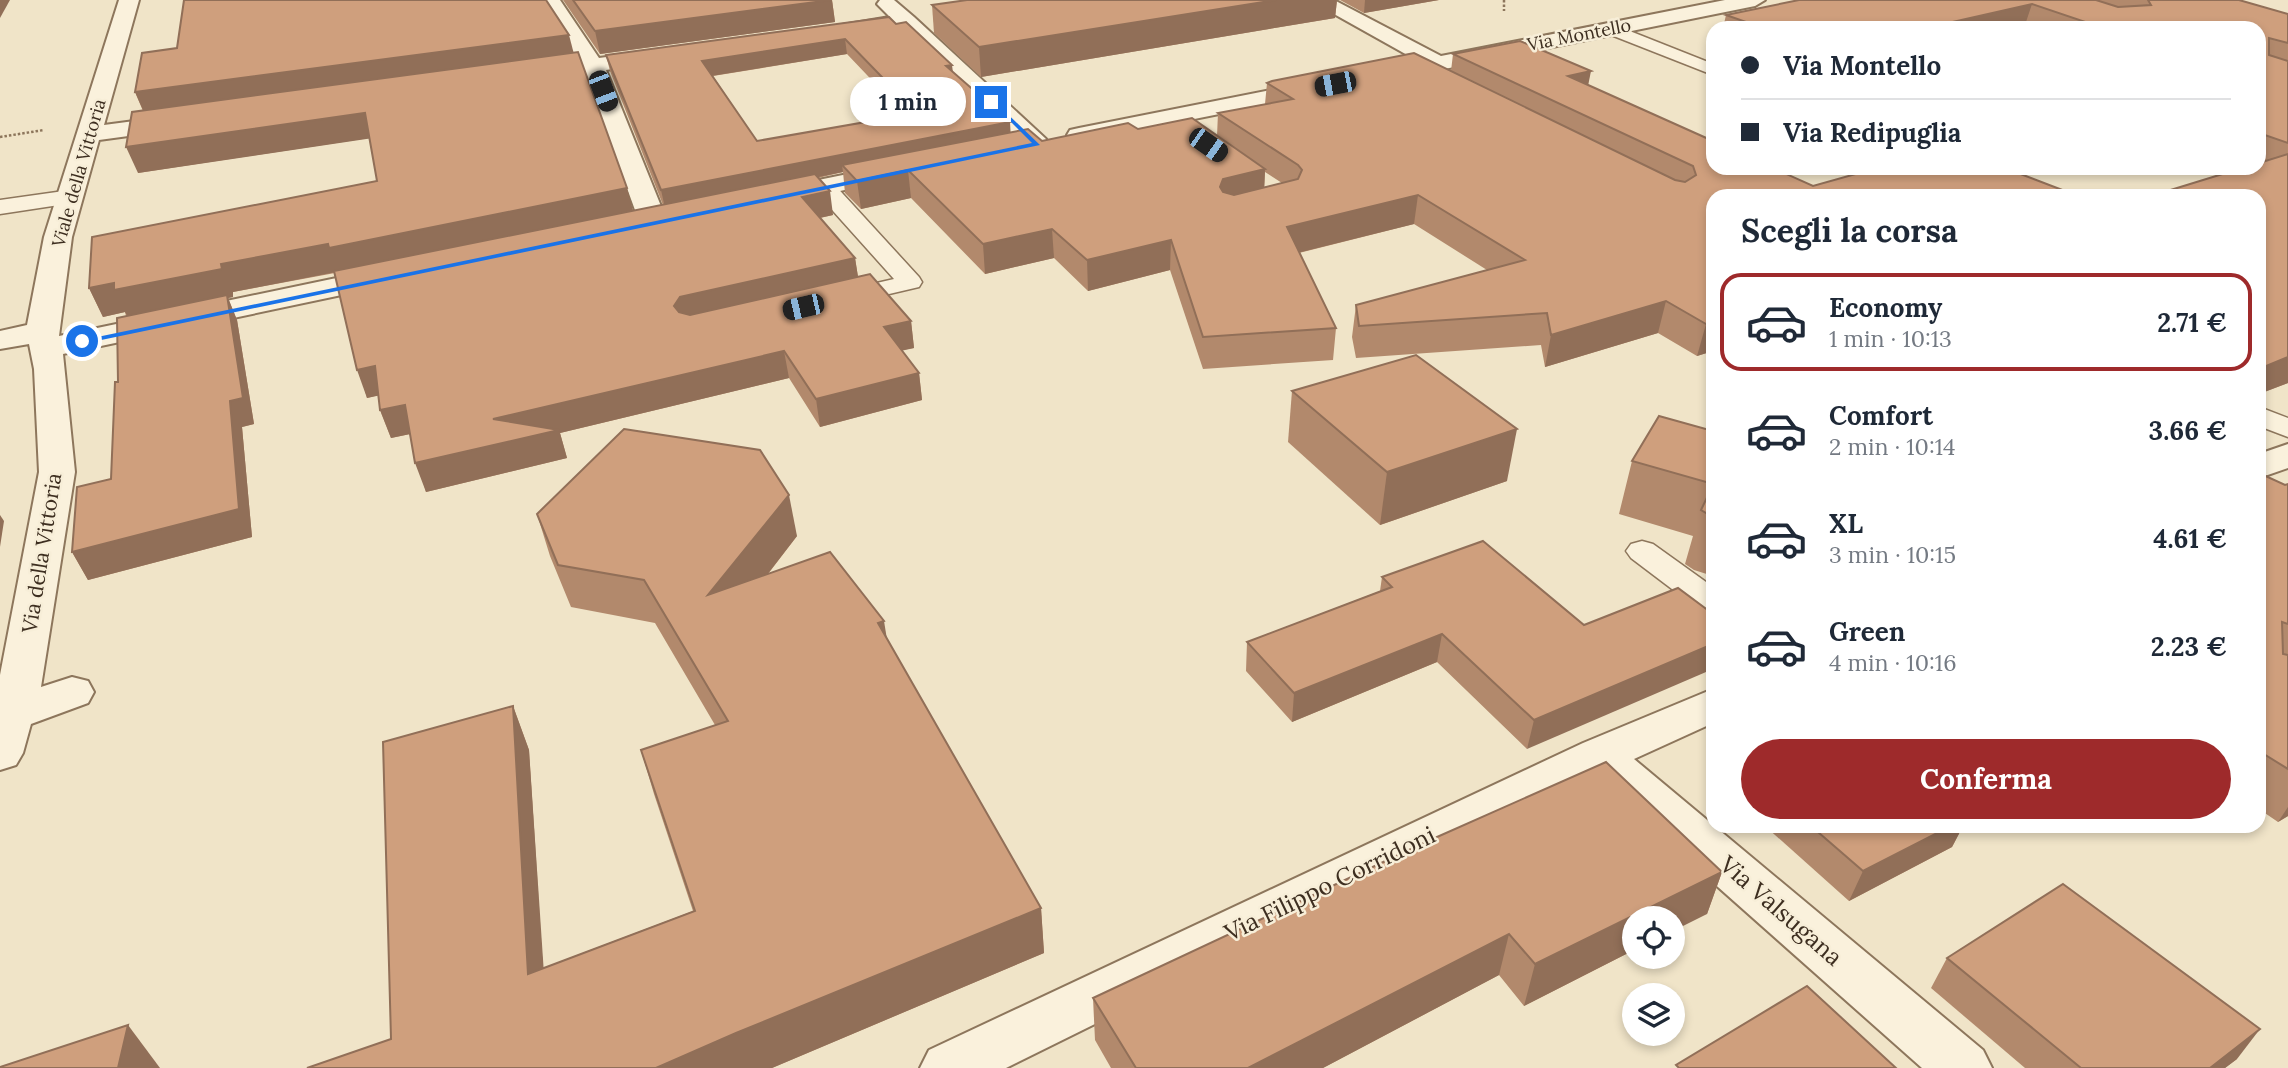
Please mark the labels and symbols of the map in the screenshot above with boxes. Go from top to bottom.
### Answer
street label: Via Montello [1524,13,1633,56]
car [586,68,621,114]
car [1313,70,1358,98]
callout: 1 min [851,78,967,126]
route end [975,86,1007,118]
street label: Viale della Vittoria [46,96,111,251]
car [1185,124,1232,166]
car [781,292,826,322]
route start [66,325,98,357]
street label: Via della Vittoria [15,471,68,636]
street label: Via Filippo Corridoni [1218,819,1440,949]
street label: Via Valsugana [1713,848,1849,972]

